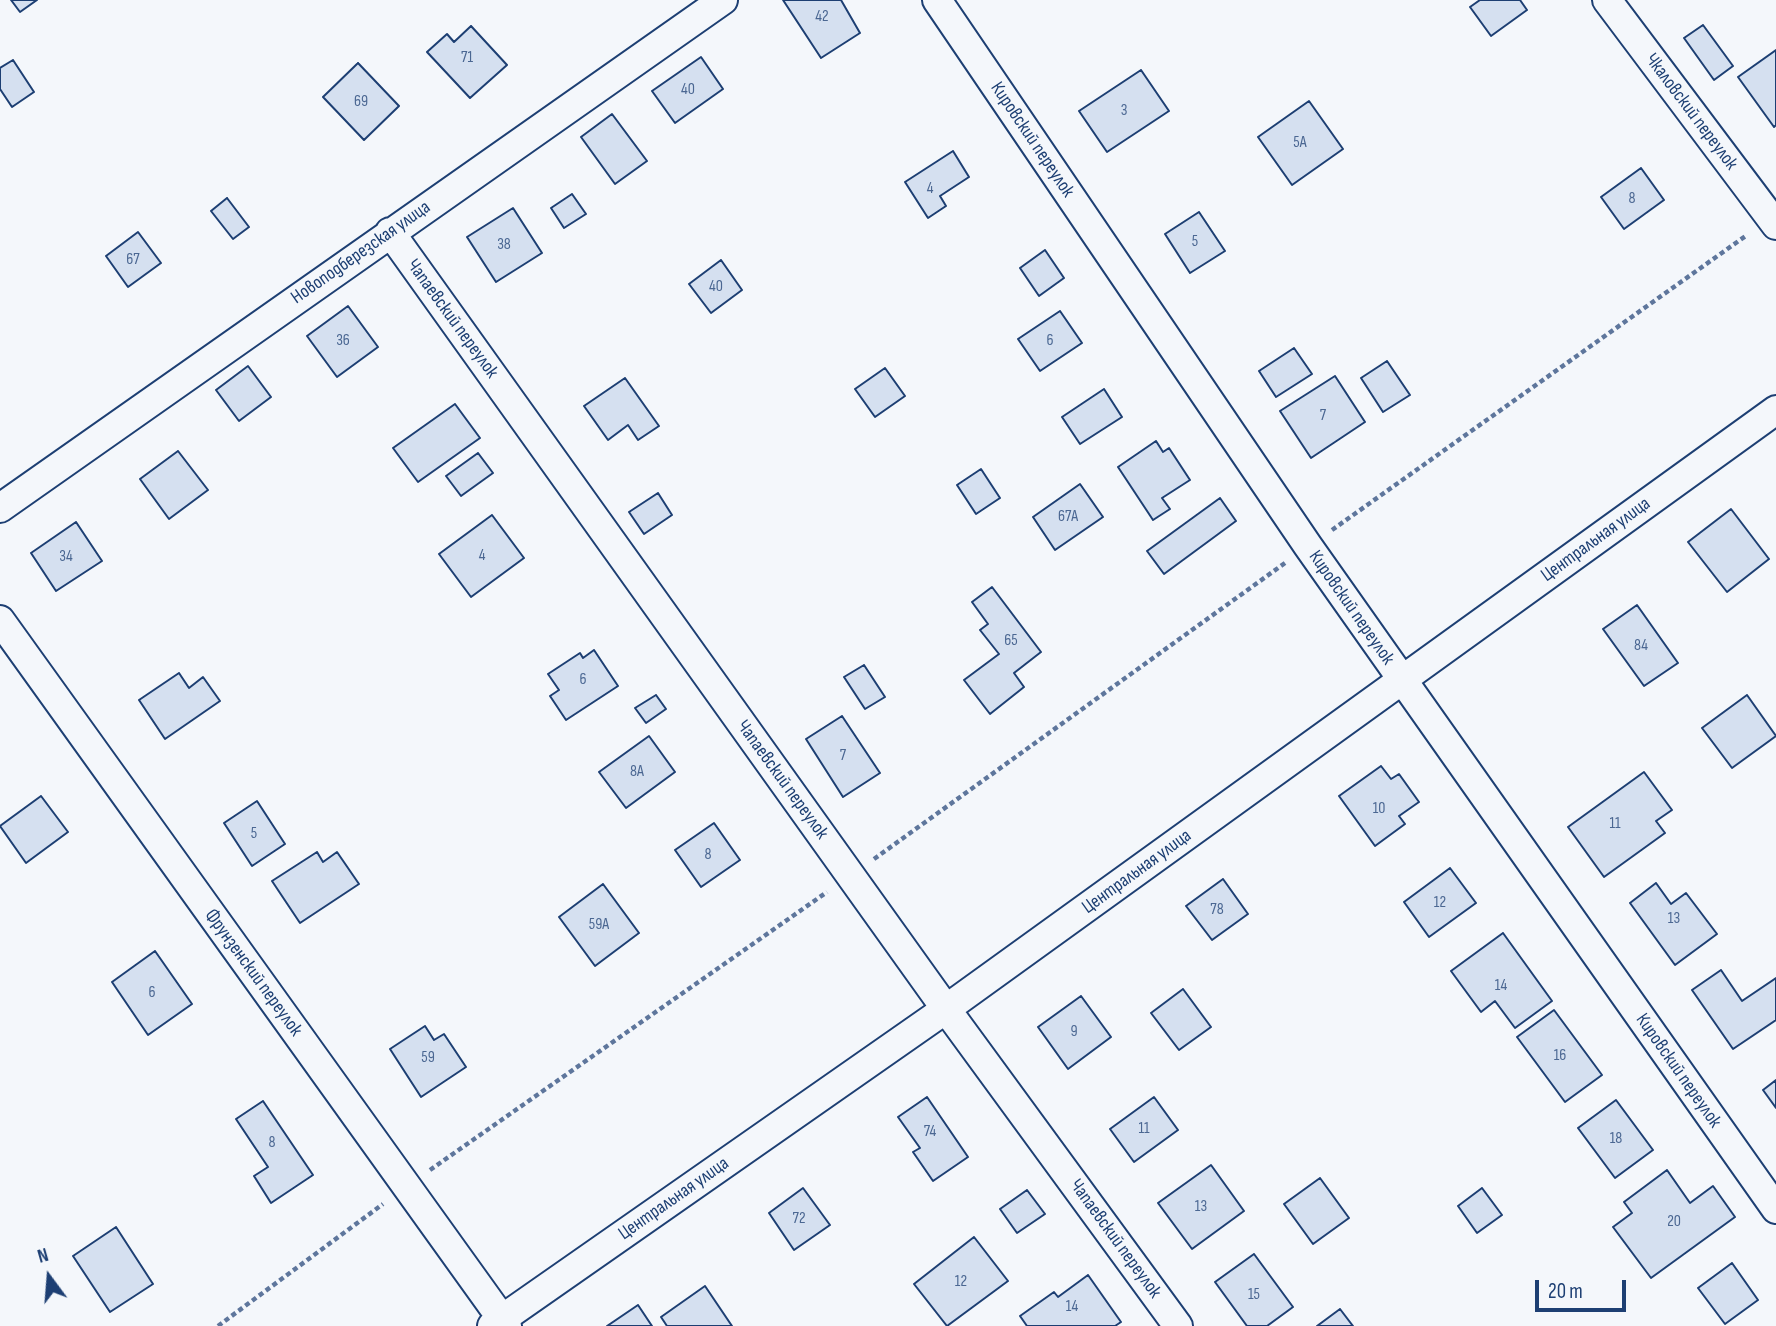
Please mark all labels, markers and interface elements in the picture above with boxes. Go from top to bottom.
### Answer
house number: 42 [815,7,829,27]
house number: 71 [461,48,473,68]
street label: Чкаловский переулок [1640,49,1742,175]
street label: Кировский переулок [985,78,1079,202]
house number: 40 [681,80,695,100]
house number: 69 [354,92,368,112]
house number: 3 [1121,101,1127,121]
house number: 5А [1293,133,1307,153]
house number: 4 [927,179,933,199]
house number: 8 [1628,189,1636,209]
street label: Новоподберезская улица [287,196,435,310]
house number: 5 [1192,232,1198,252]
house number: 38 [497,235,511,255]
house number: 67 [126,250,140,270]
street label: Чапаевский переулок [401,255,503,383]
house number: 40 [709,277,723,297]
house number: 36 [336,331,350,351]
house number: 6 [1046,331,1054,351]
house number: 7 [1320,406,1326,426]
street label: Центральная улица [1537,493,1655,587]
house number: 67А [1058,507,1078,527]
house number: 4 [479,546,485,566]
house number: 34 [59,547,73,567]
street label: Кировский переулок [1303,547,1399,669]
house number: 65 [1004,631,1018,651]
house number: 84 [1634,636,1648,656]
house number: 6 [579,670,587,690]
street label: Чапаевский переулок [731,716,833,844]
house number: 7 [840,746,846,766]
house number: 8А [630,762,644,782]
house number: 10 [1373,799,1385,819]
house number: 11 [1609,814,1621,834]
house number: 5 [251,824,257,844]
street label: Центральная улица [1078,825,1196,919]
house number: 8 [704,845,712,865]
house number: 12 [1434,893,1446,913]
house number: 78 [1210,900,1224,920]
street label: Фрунзенский переулок [199,905,307,1041]
house number: 13 [1668,909,1680,929]
house number: 59А [589,915,609,935]
house number: 14 [1495,976,1507,996]
house number: 6 [148,983,156,1003]
street label: Кировский переулок [1630,1010,1726,1132]
house number: 9 [1070,1022,1078,1042]
house number: 16 [1554,1046,1566,1066]
house number: 59 [421,1048,435,1068]
house number: 11 [1138,1119,1150,1139]
house number: 74 [924,1122,936,1142]
house number: 18 [1610,1129,1622,1149]
house number: 8 [268,1133,276,1153]
street label: Центральная улица [614,1153,734,1245]
street label: Чапаевский переулок [1064,1175,1166,1303]
house number: 13 [1195,1197,1207,1217]
house number: 72 [793,1209,805,1229]
house number: 20 [1667,1212,1681,1232]
north arrow [14,1242,84,1312]
text: N [35,1244,51,1269]
scale bar [1538,1266,1629,1310]
house number: 12 [955,1272,967,1292]
text: 20 m [1548,1279,1583,1304]
house number: 15 [1248,1285,1260,1305]
house number: 14 [1066,1297,1078,1317]

